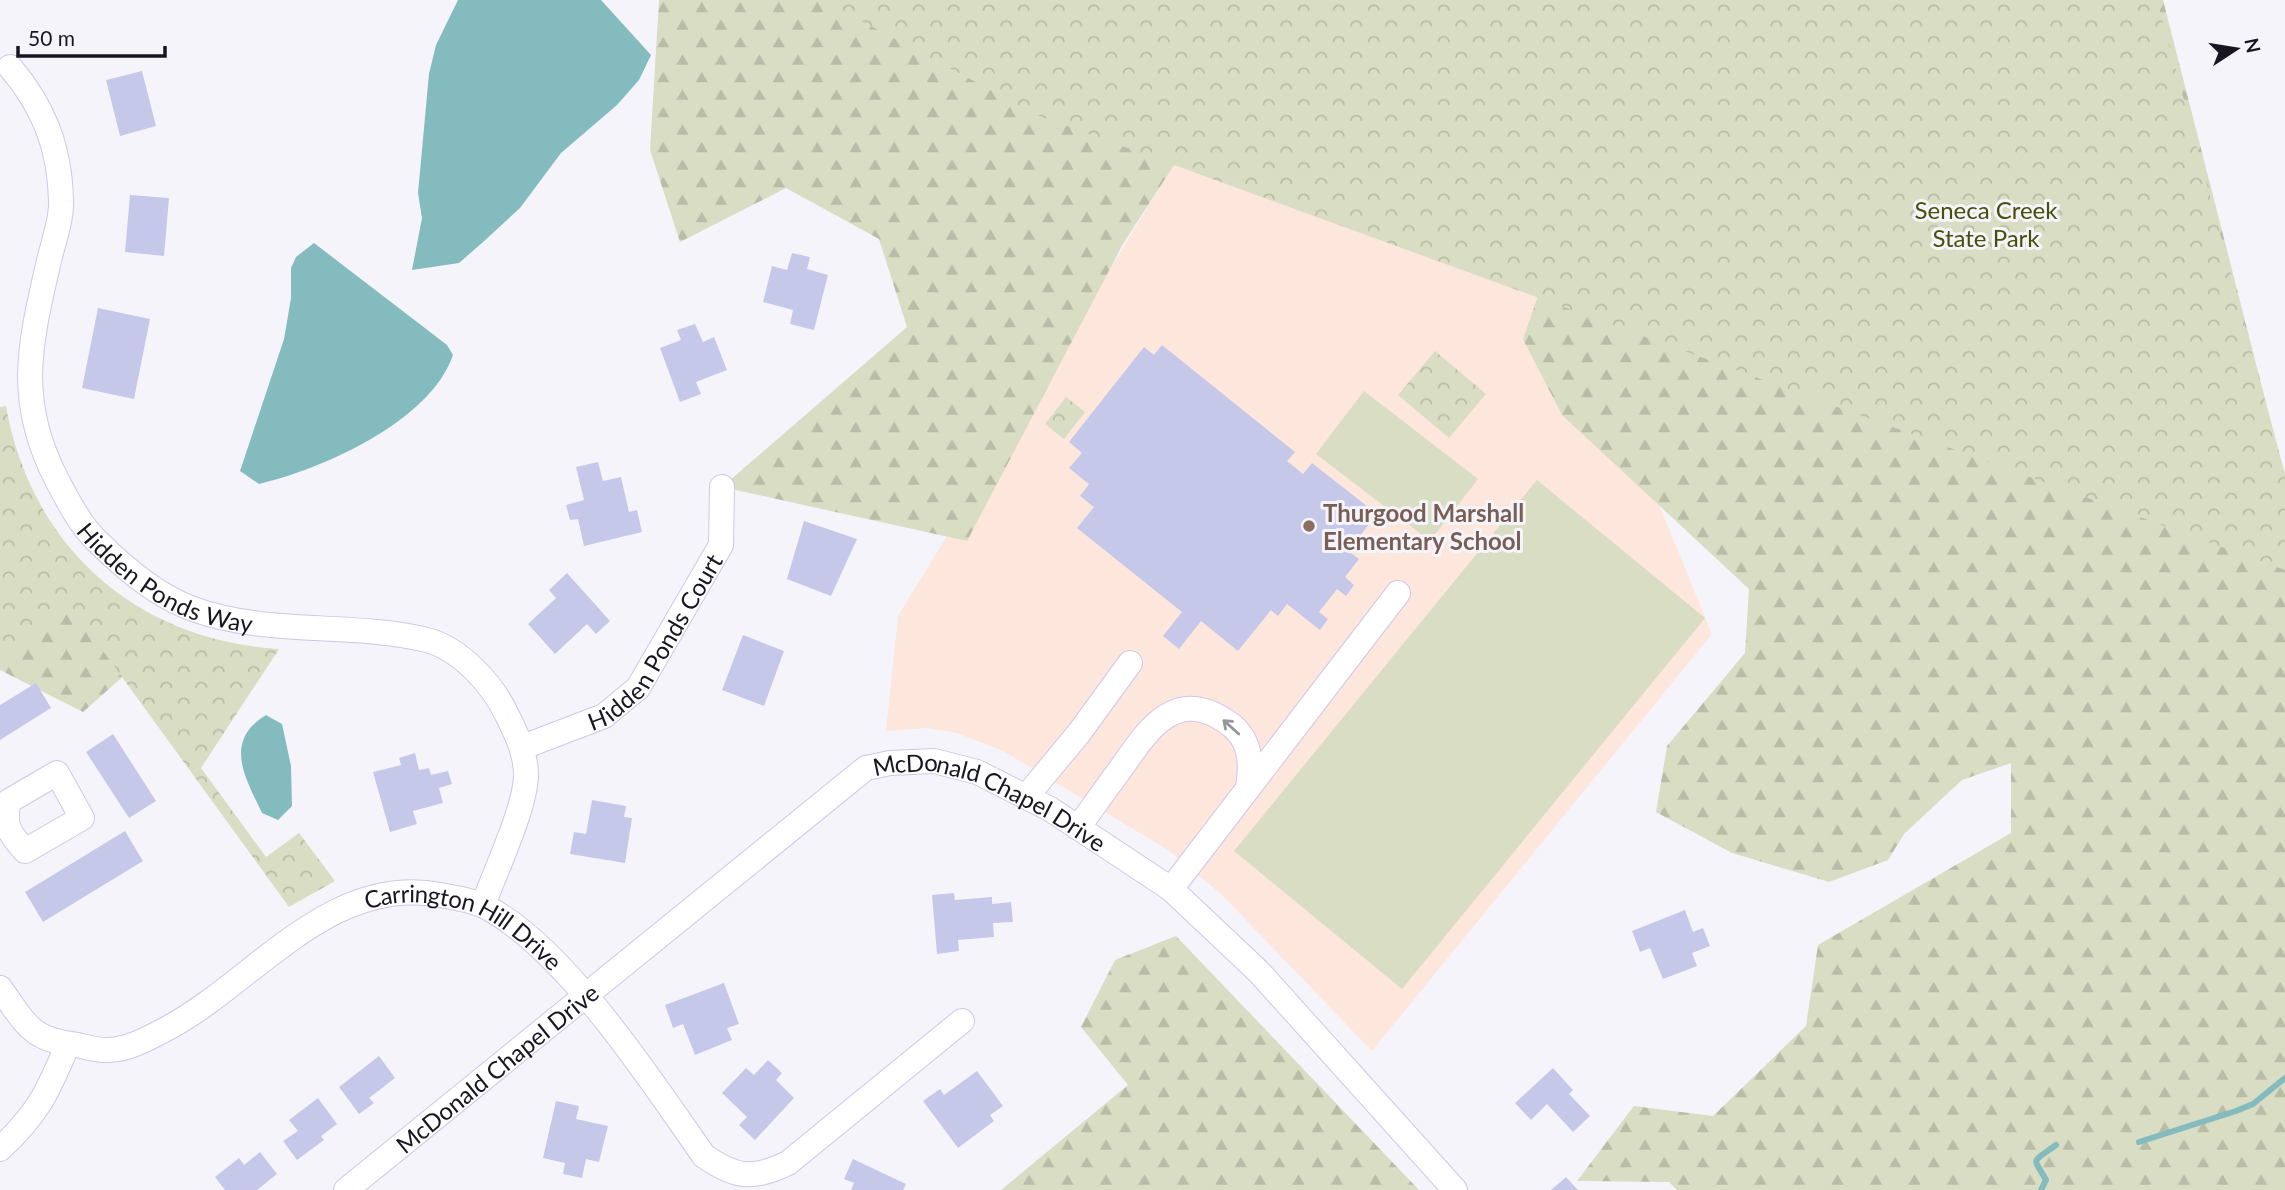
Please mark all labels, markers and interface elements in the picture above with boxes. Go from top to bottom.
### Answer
scale bar [18,14,164,58]
north arrow [2201,14,2271,84]
text: 50 m [28,25,75,50]
text: N [2240,36,2266,55]
park label: Seneca Creek State Park [1915,195,2058,252]
place label: Thurgood Marshall Elementary School [1323,498,1524,555]
street label: Hidden Ponds Way [72,516,256,637]
marker: Thurgood Marshall Elementary School [1301,518,1317,534]
street label: Hidden Ponds Court [583,548,728,736]
one-way arrow [1222,719,1240,735]
street label: McDonald Chapel Drive [870,746,1112,857]
street label: Carrington Hill Drive [361,878,569,975]
street label: McDonald Chapel Drive [390,977,604,1158]

